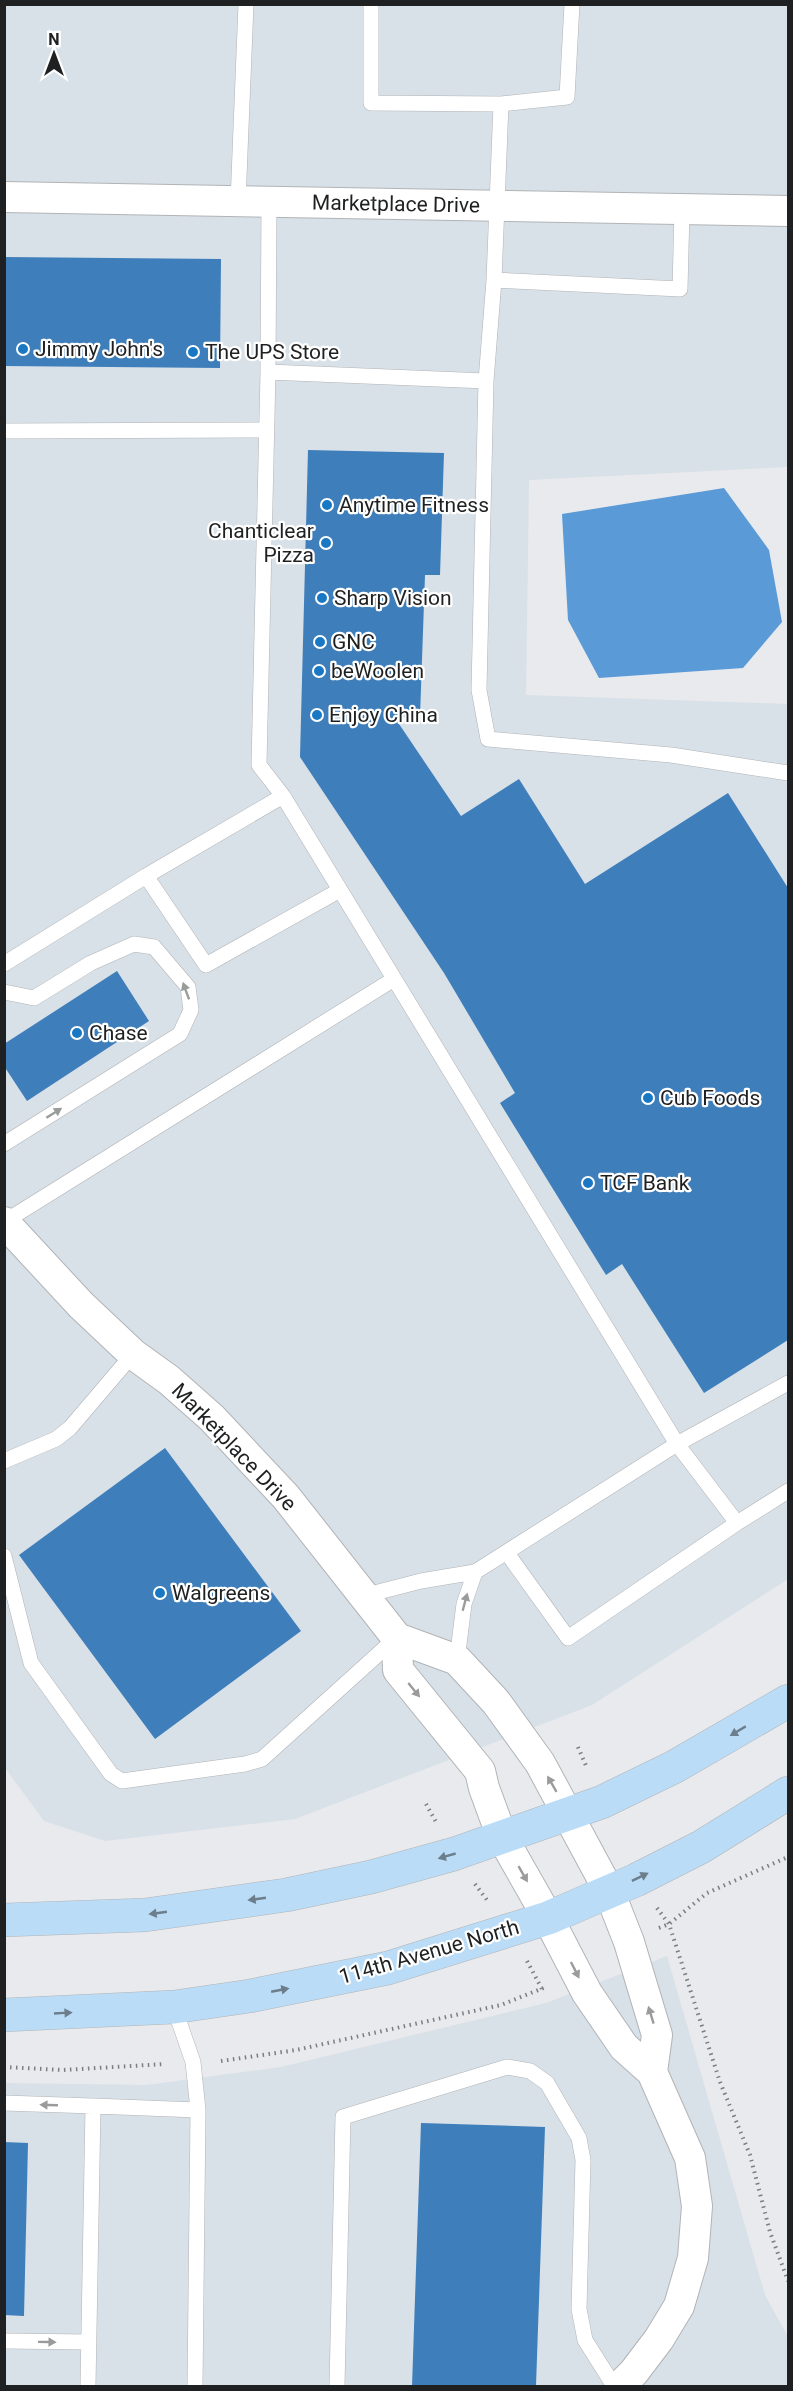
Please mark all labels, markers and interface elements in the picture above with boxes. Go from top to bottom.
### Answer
north arrow [24,24,84,84]
text: N [48,30,60,49]
street label: Marketplace Drive [312,191,480,217]
place label: Jimmy John's [35,337,163,361]
place label: The UPS Store [205,340,339,364]
marker: Jimmy John's [16,342,30,356]
marker: The UPS Store [186,345,200,359]
place label: Anytime Fitness [339,493,489,517]
marker: Anytime Fitness [320,498,334,512]
place label: Chanticlear Pizza [208,519,314,567]
marker: Chanticlear Pizza [319,536,333,550]
place label: Sharp Vision [334,586,452,610]
marker: Sharp Vision [315,591,329,605]
place label: GNC [332,630,375,654]
marker: GNC [313,635,327,649]
place label: beWoolen [331,659,424,683]
marker: beWoolen [312,664,326,678]
place label: Enjoy China [329,703,438,727]
marker: Enjoy China [310,708,324,722]
one-way arrow [181,981,191,999]
place label: Chase [89,1021,148,1045]
marker: Chase [70,1026,84,1040]
place label: Cub Foods [660,1086,760,1110]
marker: Cub Foods [641,1091,655,1105]
one-way arrow [46,1107,62,1118]
place label: TCF Bank [600,1171,690,1195]
marker: TCF Bank [581,1176,595,1190]
street label: Marketplace Drive [167,1378,301,1516]
place label: Walgreens [172,1581,270,1605]
marker: Walgreens [153,1586,167,1600]
one-way arrow [461,1593,471,1611]
one-way arrow [408,1683,420,1698]
one-way arrow [730,1725,746,1736]
one-way arrow [547,1775,557,1792]
one-way arrow [438,1852,456,1861]
one-way arrow [518,1866,528,1883]
one-way arrow [632,1873,649,1882]
one-way arrow [247,1895,266,1904]
one-way arrow [148,1909,167,1918]
street label: 114th Avenue North [336,1915,522,1989]
one-way arrow [570,1961,579,1978]
one-way arrow [271,1985,290,1994]
one-way arrow [646,2006,655,2024]
one-way arrow [53,2009,72,2018]
one-way arrow [39,2100,58,2109]
one-way arrow [37,2337,56,2347]

